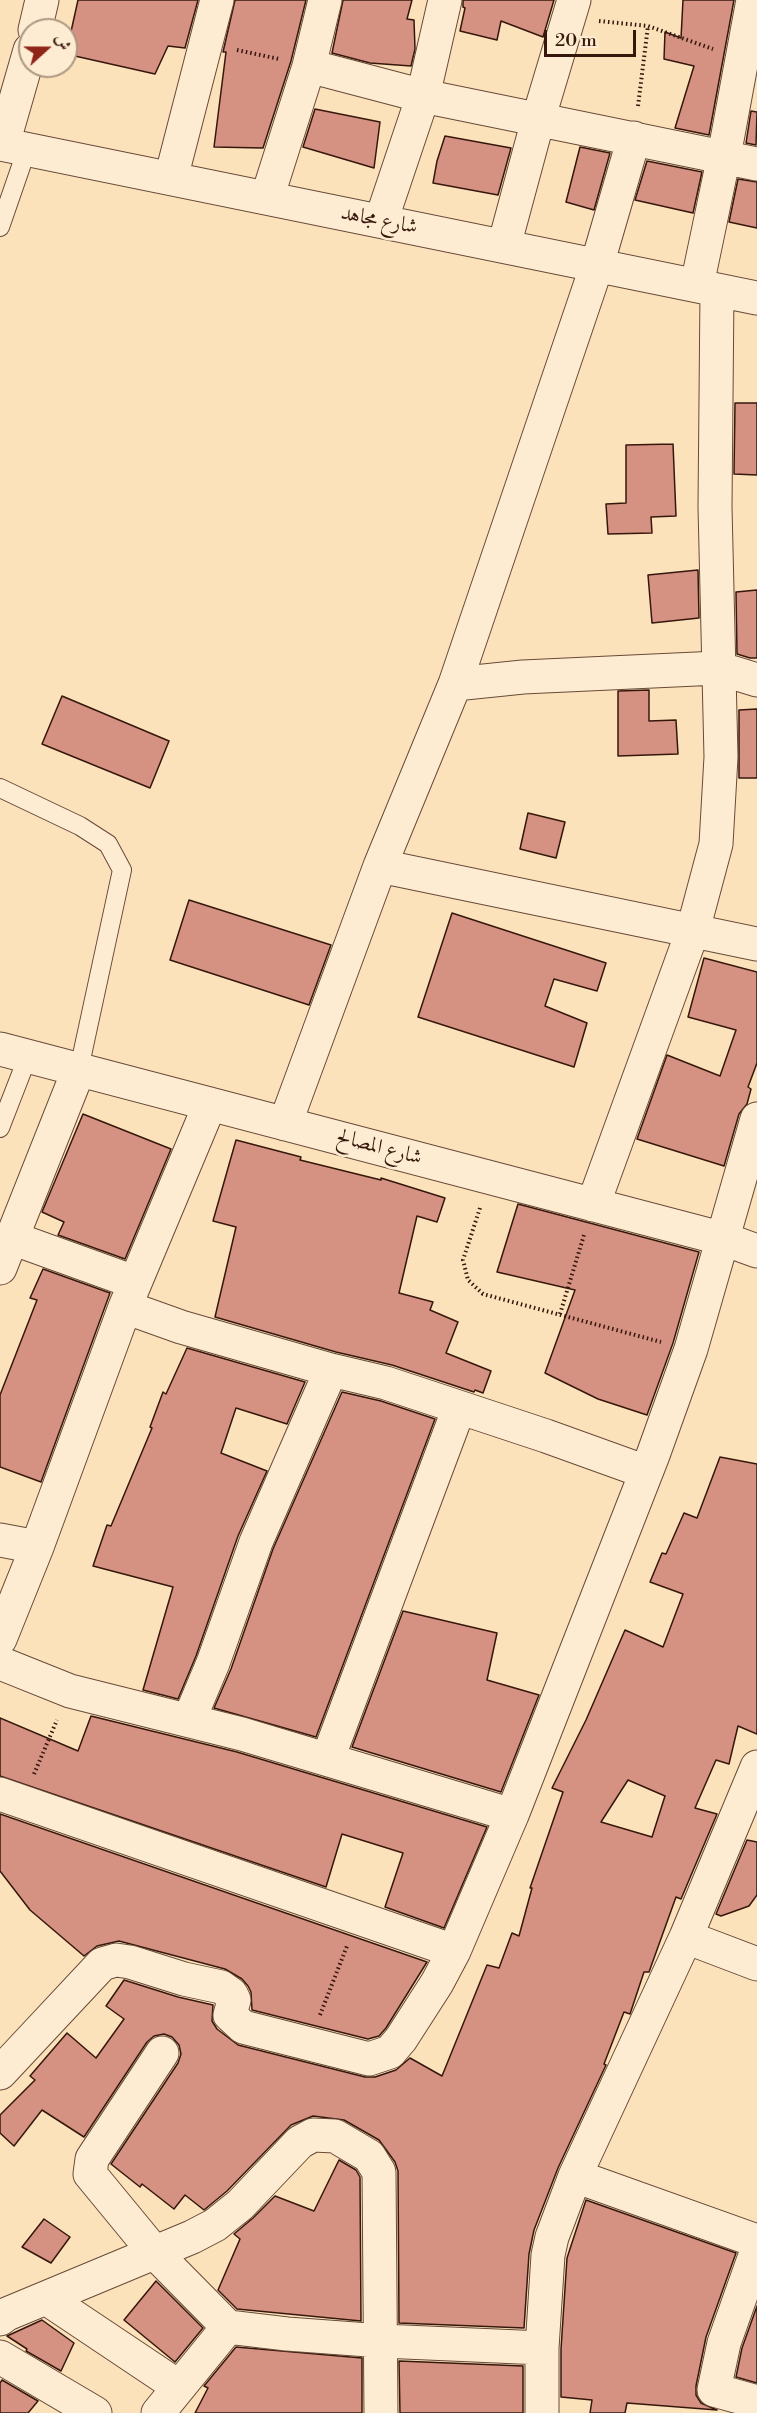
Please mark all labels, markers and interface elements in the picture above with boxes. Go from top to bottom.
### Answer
north arrow [18,18,78,78]
scale bar [547,18,638,56]
text: 20 m [555,29,597,52]
text: ش [51,31,75,53]
street label: شارع مجاهد [338,201,420,241]
street label: شارع المصالح [334,1125,424,1171]

